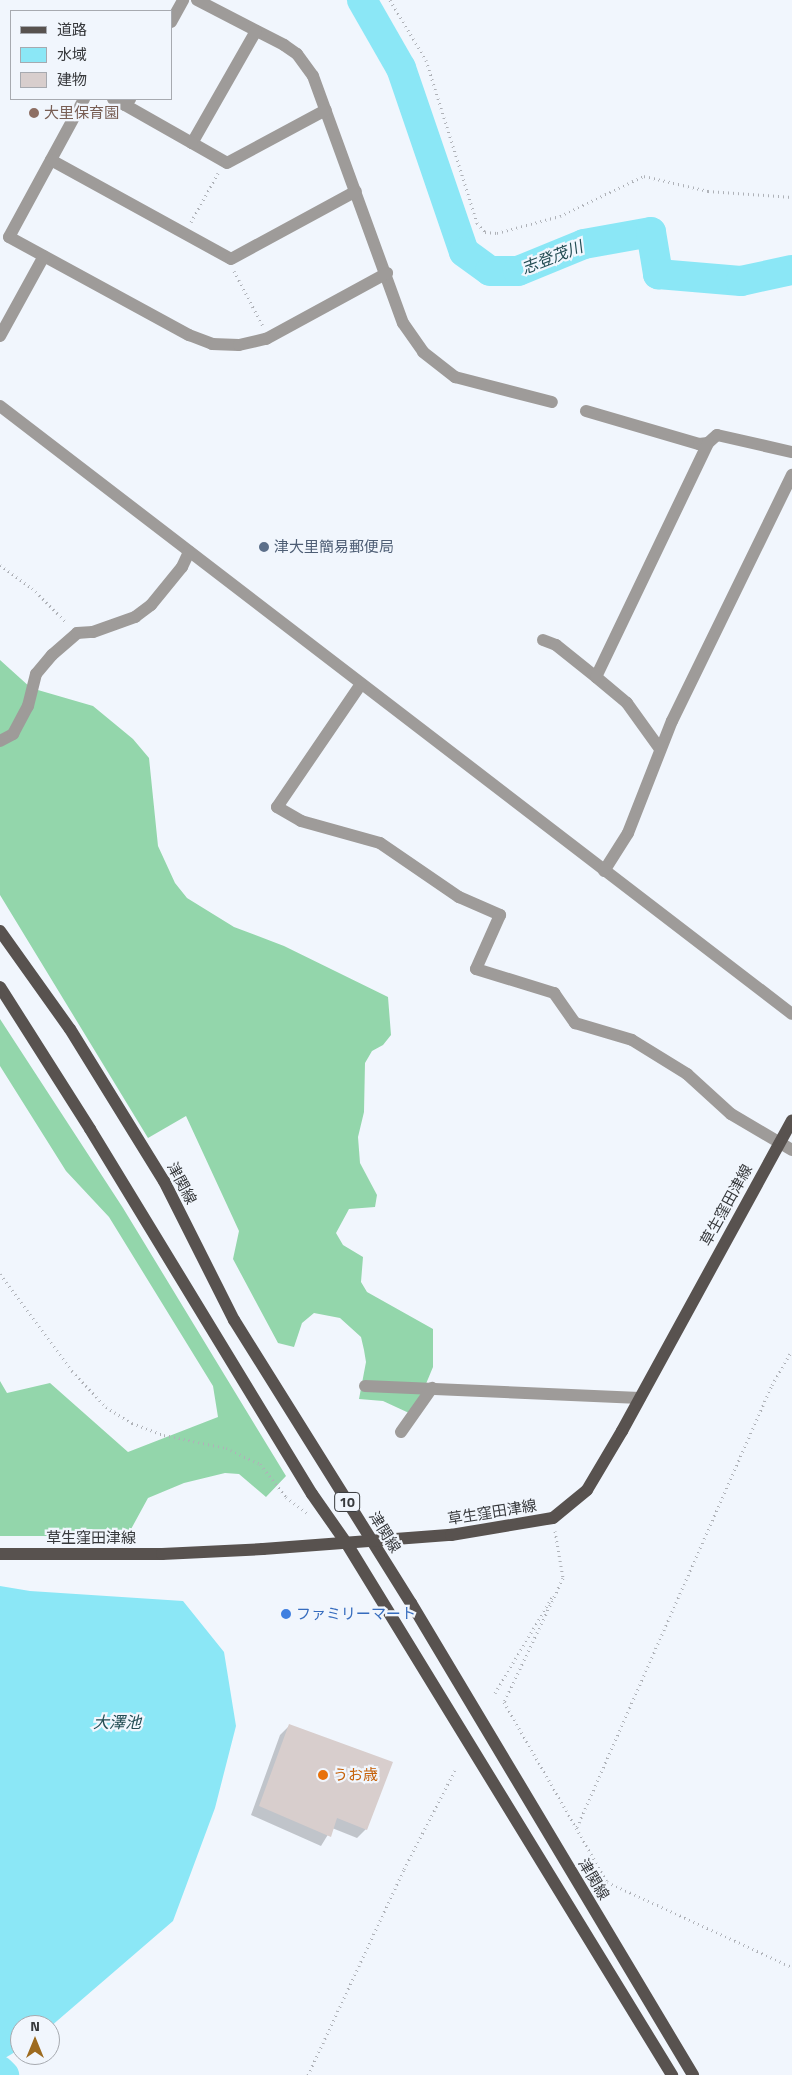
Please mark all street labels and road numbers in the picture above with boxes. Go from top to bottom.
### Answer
street label: 津関線 [163,1159,201,1207]
street label: 草生窪田津線 [696,1161,756,1249]
road number: 10 [333,1490,361,1514]
street label: 草生窪田津線 [446,1496,538,1528]
street label: 津関線 [365,1508,405,1556]
street label: 草生窪田津線 [46,1529,136,1547]
street label: 津関線 [575,1855,613,1903]

